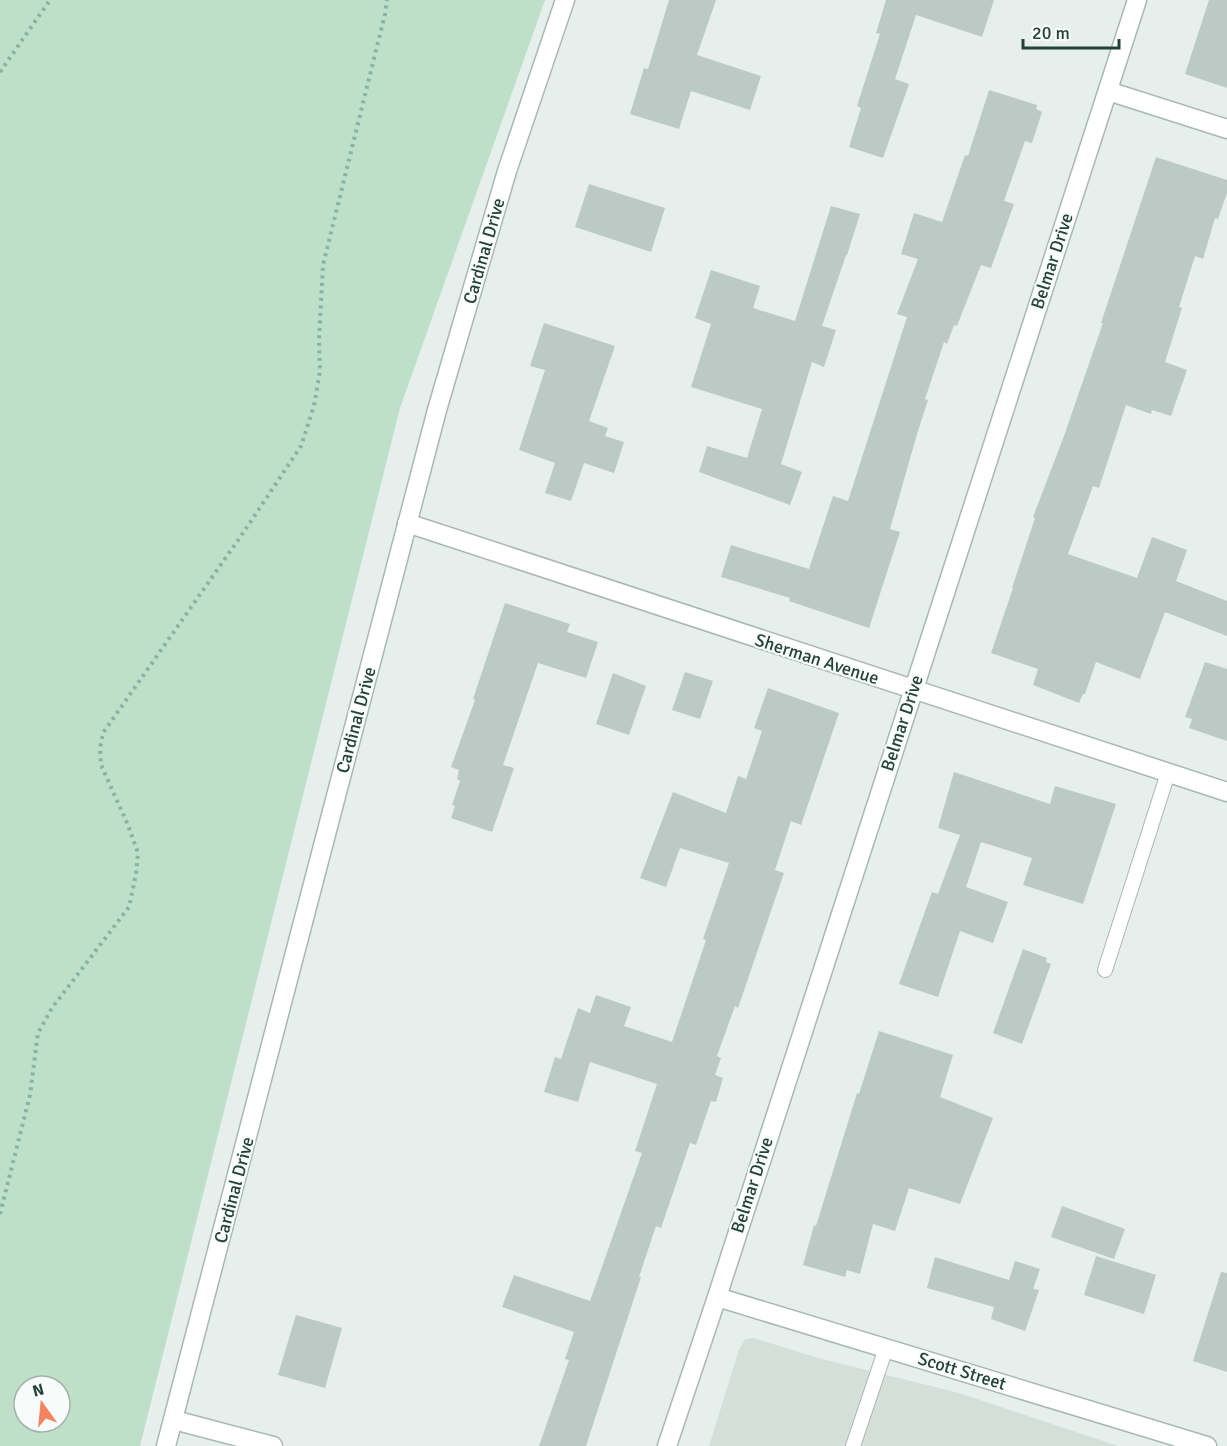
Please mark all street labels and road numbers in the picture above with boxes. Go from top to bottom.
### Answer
street label: Cardinal Drive [458,196,510,306]
street label: Belmar Drive [1026,210,1078,312]
street label: Sherman Avenue [752,629,882,689]
street label: Cardinal Drive [331,664,381,776]
street label: Belmar Drive [876,672,928,774]
street label: Cardinal Drive [209,1134,259,1246]
street label: Belmar Drive [726,1134,778,1236]
street label: Scott Street [915,1347,1009,1395]

